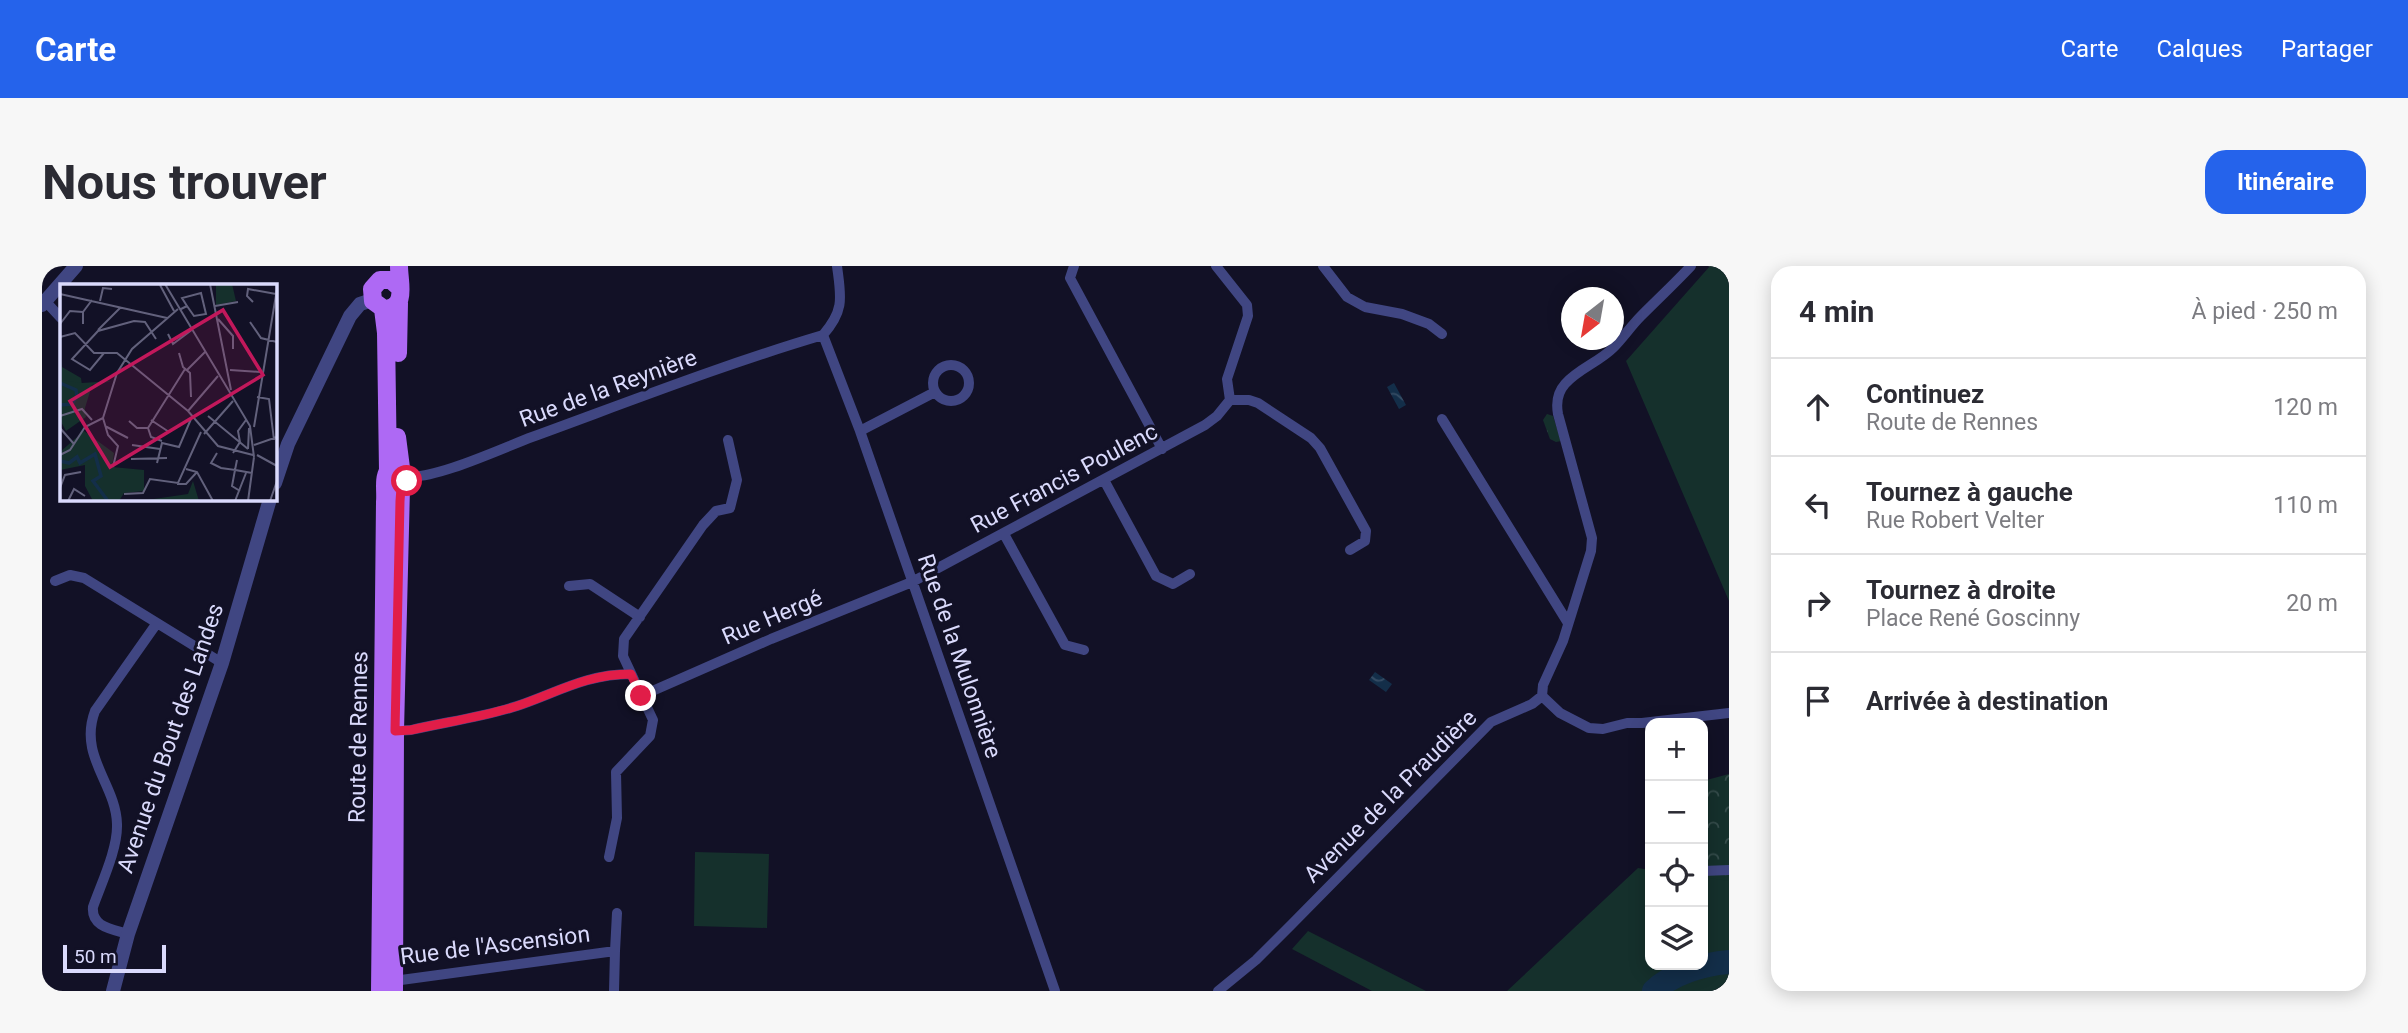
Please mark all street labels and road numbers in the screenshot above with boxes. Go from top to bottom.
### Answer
street label: Rue de la Reynière [516,344,701,433]
street label: Rue Francis Poulenc [966,418,1162,539]
street label: Rue de la Mulonnière [912,551,1007,762]
street label: Rue Hergé [718,584,826,651]
street label: Avenue du Bout des Landes [112,600,229,876]
street label: Route de Rennes [344,651,373,823]
street label: Avenue de la Praudière [1298,704,1482,888]
street label: Rue de l'Ascension [399,920,591,971]

